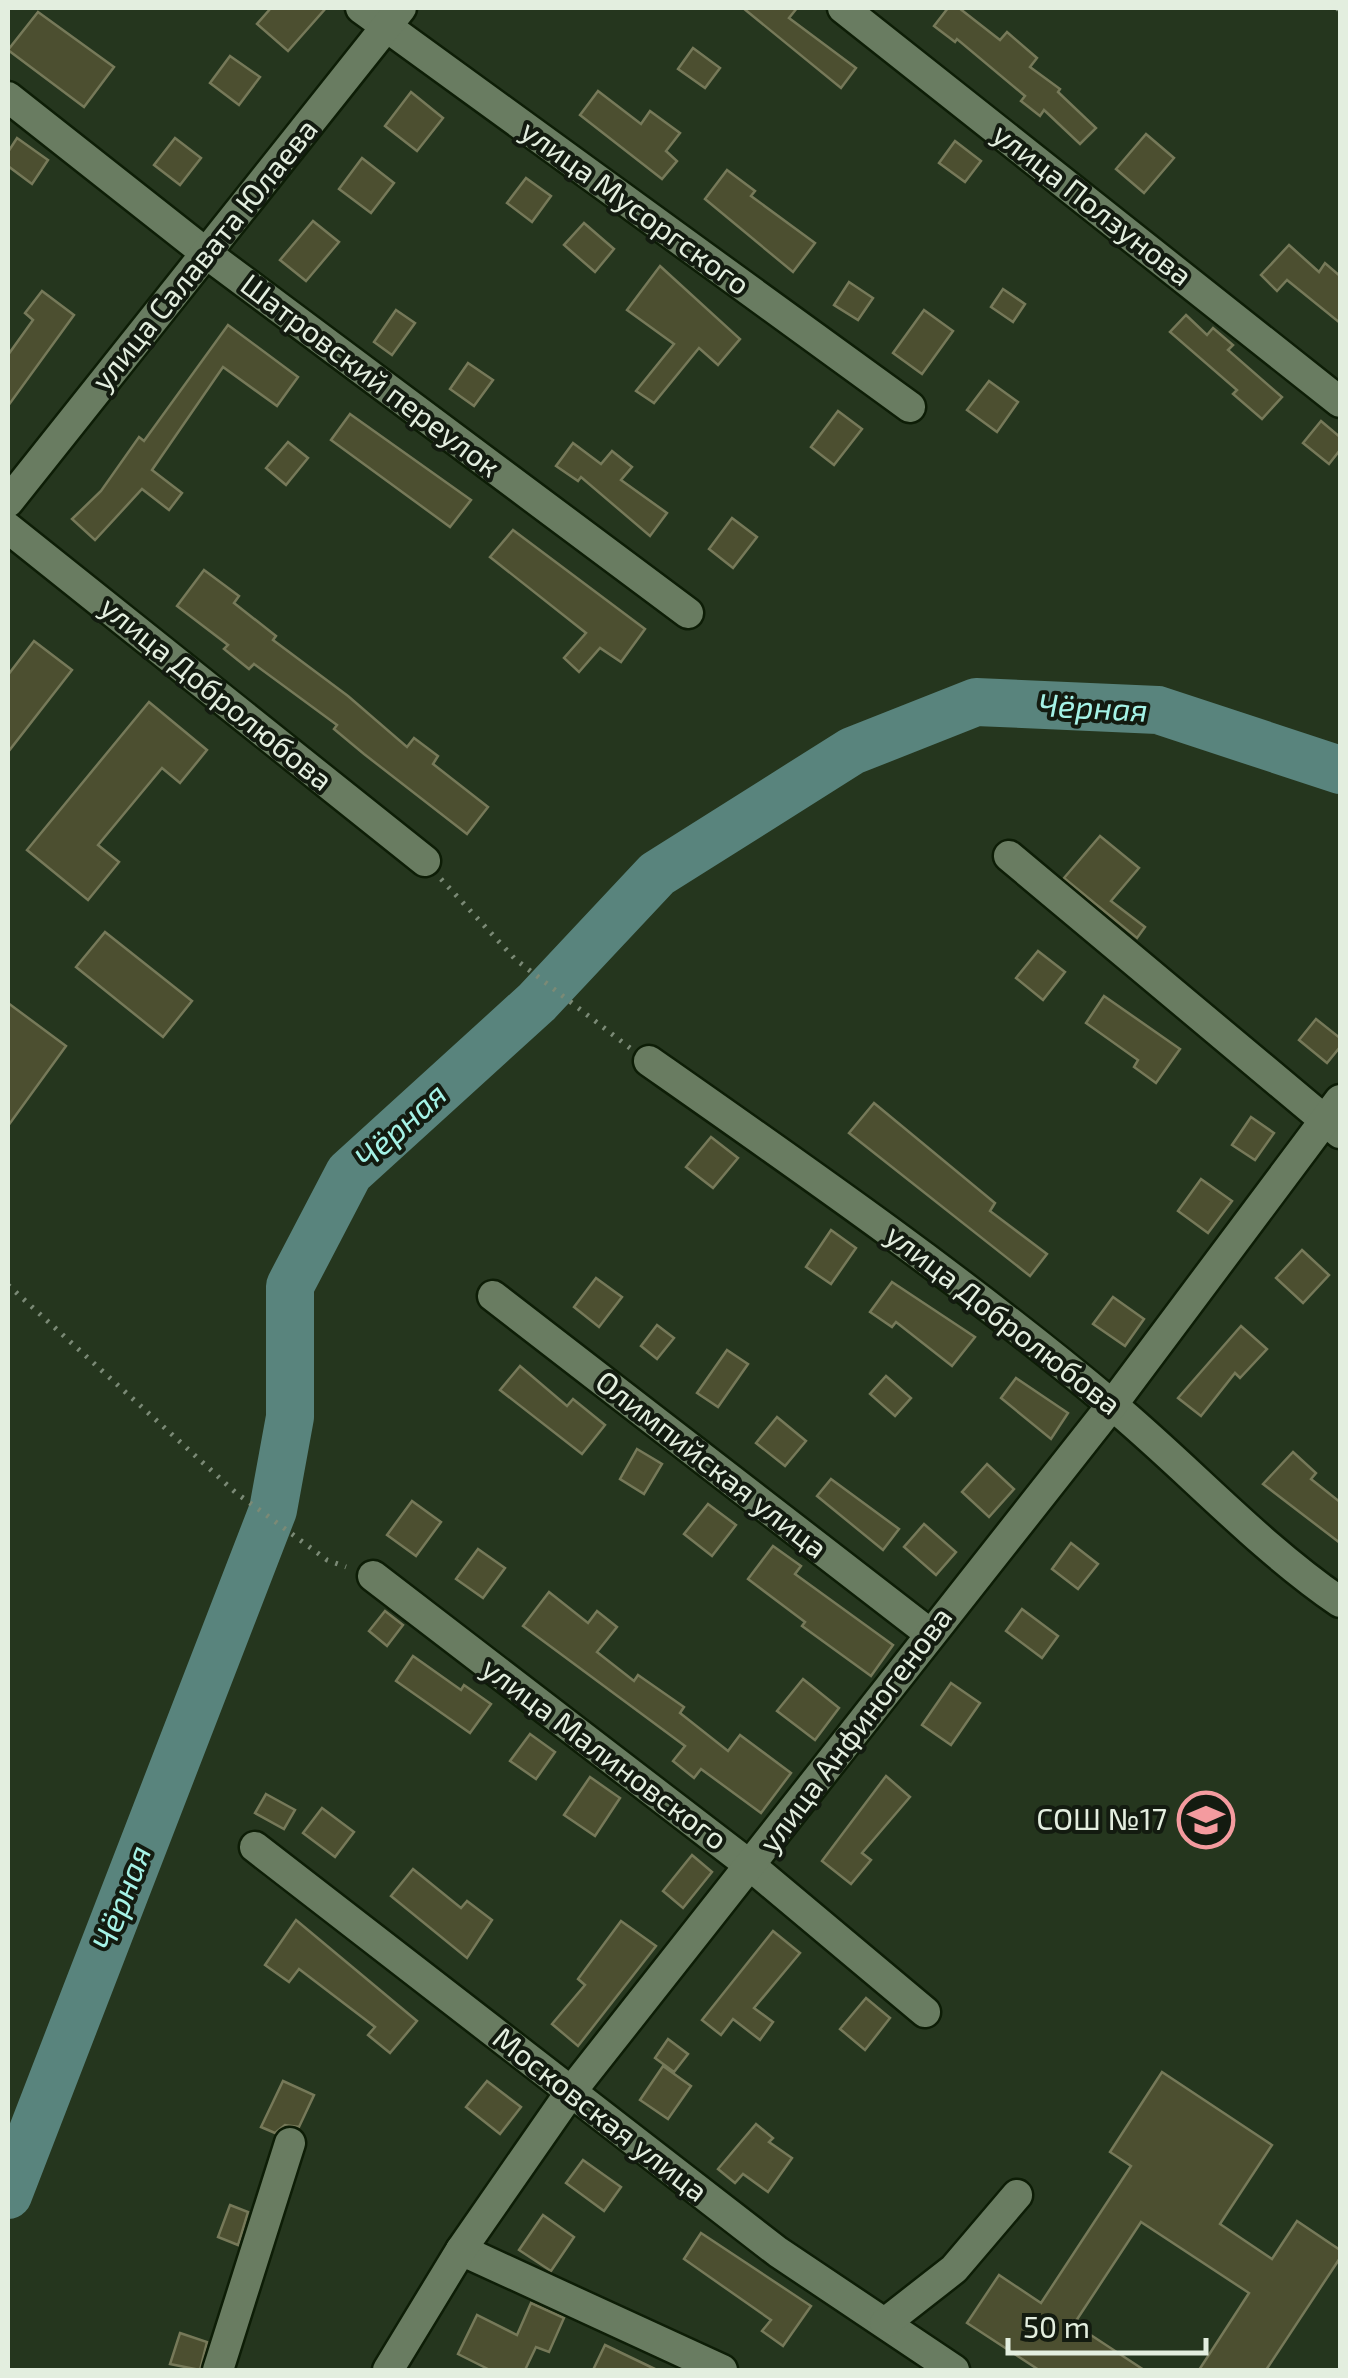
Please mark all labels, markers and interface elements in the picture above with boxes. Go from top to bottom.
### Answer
street label: улица Салавата Юлаева [83,111,325,397]
street label: улица Мусоргского [514,111,758,302]
street label: улица Ползунова [986,115,1200,293]
street label: Шатровский переулок [234,265,508,484]
street label: улица Добролюбова [93,588,341,798]
water label: Чёрная [1037,684,1149,728]
water label: Чёрная [346,1074,453,1175]
street label: улица Добролюбова [879,1216,1129,1422]
street label: Олимпийская улица [589,1362,835,1566]
street label: улица Анфиногенова [750,1599,959,1859]
street label: улица Малиновского [475,1648,735,1857]
school or university icon: СОШ №17 [1176,1790,1236,1850]
place label: СОШ №17 [1036,1800,1167,1836]
water label: Чёрная [83,1839,158,1955]
street label: Московская улица [486,2019,716,2209]
scale bar [1008,2293,1206,2355]
text: 50 m [1023,2308,1090,2344]

